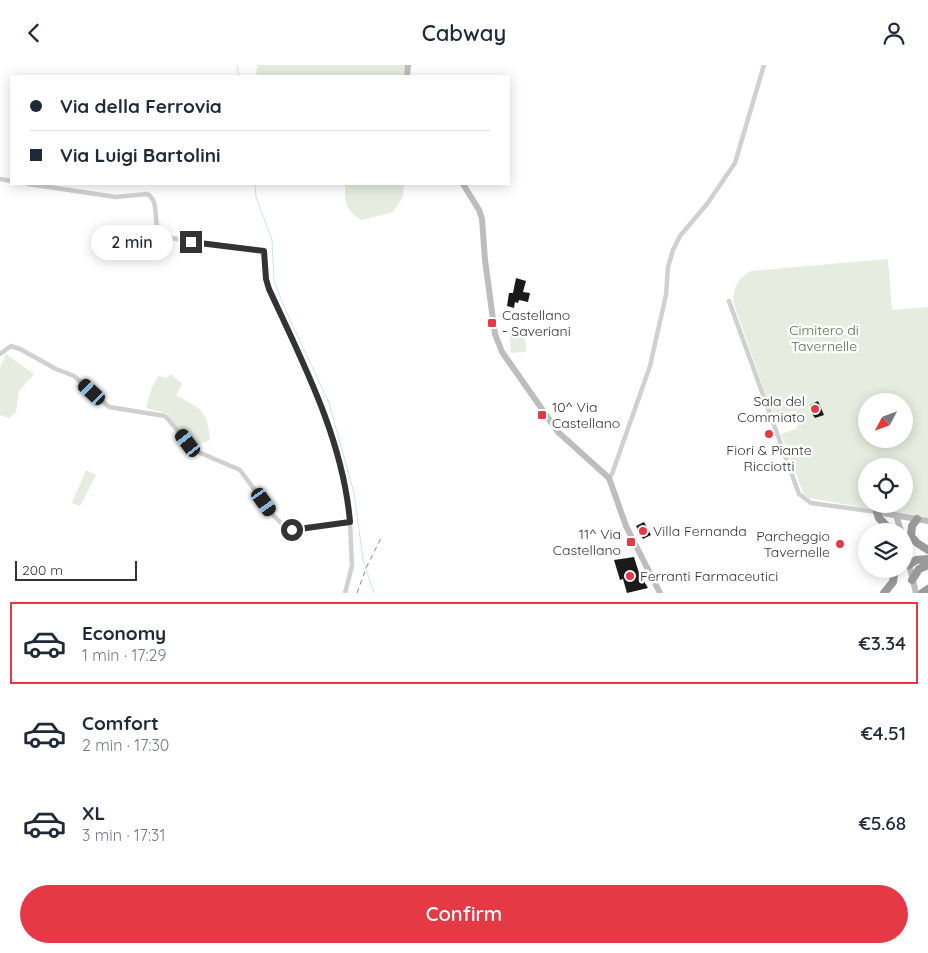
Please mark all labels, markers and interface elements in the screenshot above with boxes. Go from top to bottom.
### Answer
icon: back [20,19,48,47]
text: Cabway [422,19,506,47]
icon: person [880,19,908,47]
text: Via della Ferrovia [60,94,222,118]
text: Via Luigi Bartolini [60,143,220,167]
callout: 2 min [91,225,174,259]
route end [180,231,202,253]
text: 2 min [111,232,153,252]
place label: Castellano - Saveriani [502,306,571,340]
marker: Castellano - Saveriani [486,317,498,329]
park label: Cimitero di Tavernelle [789,321,859,355]
car [75,376,108,408]
place label: Sala del Commiato [737,392,805,426]
north arrow [858,393,912,447]
map controls [858,393,913,578]
place label: 10^ Via Castellano [552,398,620,432]
marker: Sala del Commiato [809,403,821,415]
marker: 10^ Via Castellano [536,409,548,421]
car [172,427,203,459]
marker: Fiori & Piante Ricciotti [763,428,775,440]
place label: Fiori & Piante Ricciotti [726,441,812,475]
button: locate [858,458,913,513]
car [249,485,278,519]
route start [281,519,303,541]
place label: Villa Fernanda [653,522,747,540]
button: layers [858,523,913,578]
place label: 11^ Via Castellano [553,525,621,559]
marker: Villa Fernanda [637,525,649,537]
place label: Parcheggio Tavernelle [756,527,830,561]
marker: 11^ Via Castellano [625,536,637,548]
marker: Parcheggio Tavernelle [834,538,846,550]
scale bar [15,558,138,581]
text: 200 m [22,561,63,579]
place label: Ferranti Farmaceutici [640,567,778,585]
marker: Ferranti Farmaceutici [624,570,636,582]
icon: car [22,621,67,666]
text: Economy [82,621,166,645]
text: €3.34 [858,631,906,655]
text: 1 min · 17:29 [82,645,166,665]
icon: car [22,711,67,756]
text: Comfort [82,711,159,735]
text: €4.51 [861,721,906,745]
text: 2 min · 17:30 [82,735,169,755]
icon: car [22,801,67,846]
text: XL [82,801,105,825]
text: €5.68 [859,811,906,835]
text: 3 min · 17:31 [82,825,165,845]
button: Confirm [20,885,908,943]

